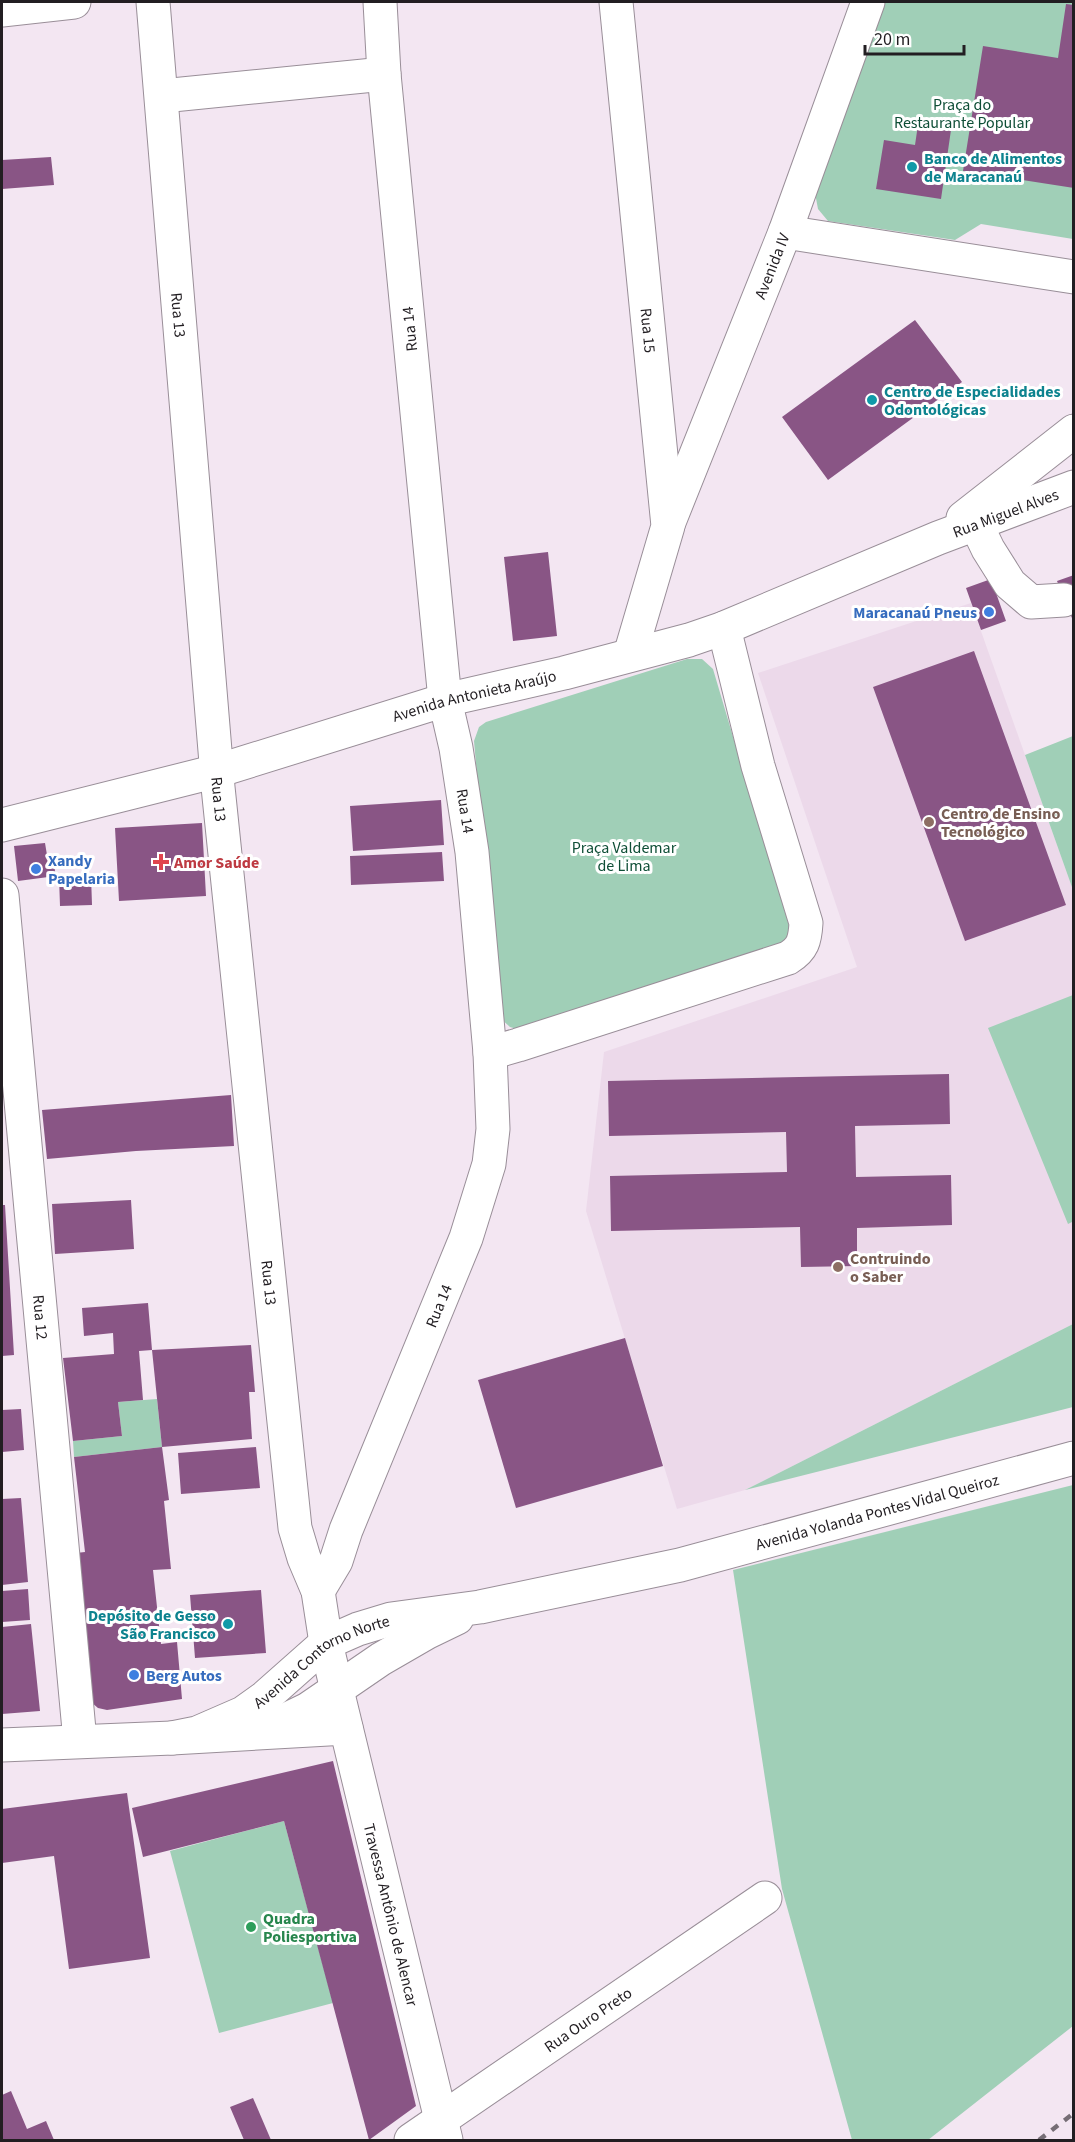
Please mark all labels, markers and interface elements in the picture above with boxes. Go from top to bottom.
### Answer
scale bar [865,18,964,56]
text: 20 m [874,27,910,52]
park label: Praça do Restaurante Popular [894,94,1030,134]
place label: Banco de Alimentos de Maracanaú [924,148,1062,188]
marker: Banco de Alimentos de Maracanaú [905,160,919,174]
street label: Avenida IV [749,229,796,302]
street label: Rua 13 [165,292,191,338]
street label: Rua 14 [397,305,423,352]
street label: Rua 15 [634,307,661,354]
place label: Centro de Especialidades Odontológicas [884,381,1061,421]
marker: Centro de Especialidades Odontológicas [865,393,879,407]
street label: Rua Miguel Alves [950,484,1062,544]
place label: Maracanaú Pneus [853,602,977,624]
marker: Maracanaú Pneus [982,605,996,619]
street label: Avenida Antonieta Araújo [390,665,559,728]
street label: Rua 13 [205,776,232,823]
street label: Rua 14 [451,787,479,835]
place label: Centro de Ensino Tecnológico [941,803,1060,843]
marker: Centro de Ensino Tecnológico [922,815,936,829]
park label: Praça Valdemar de Lima [572,837,677,877]
place label: Xandy Papelaria [48,850,115,890]
place label: Amor Saúde [173,852,259,874]
marker: Amor Saúde [152,853,170,871]
marker: Xandy Papelaria [29,862,43,876]
place label: Contruindo o Saber [850,1248,931,1288]
street label: Rua 13 [255,1259,282,1306]
marker: Contruindo o Saber [831,1260,845,1274]
street label: Rua 14 [420,1281,458,1331]
street label: Rua 12 [27,1294,53,1341]
street label: Avenida Yolanda Pontes Vidal Queiroz [753,1469,1002,1556]
place label: Depósito de Gesso São Francisco [88,1605,216,1645]
street label: Avenida Contorno Norte [249,1610,393,1714]
marker: Depósito de Gesso São Francisco [221,1617,235,1631]
place label: Berg Autos [146,1665,222,1687]
marker: Berg Autos [127,1668,141,1682]
street label: Travessa Antônio de Alencar [358,1821,423,2009]
place label: Quadra Poliesportiva [263,1908,357,1948]
marker: Quadra Poliesportiva [244,1920,258,1934]
street label: Rua Ouro Preto [540,1982,636,2058]

